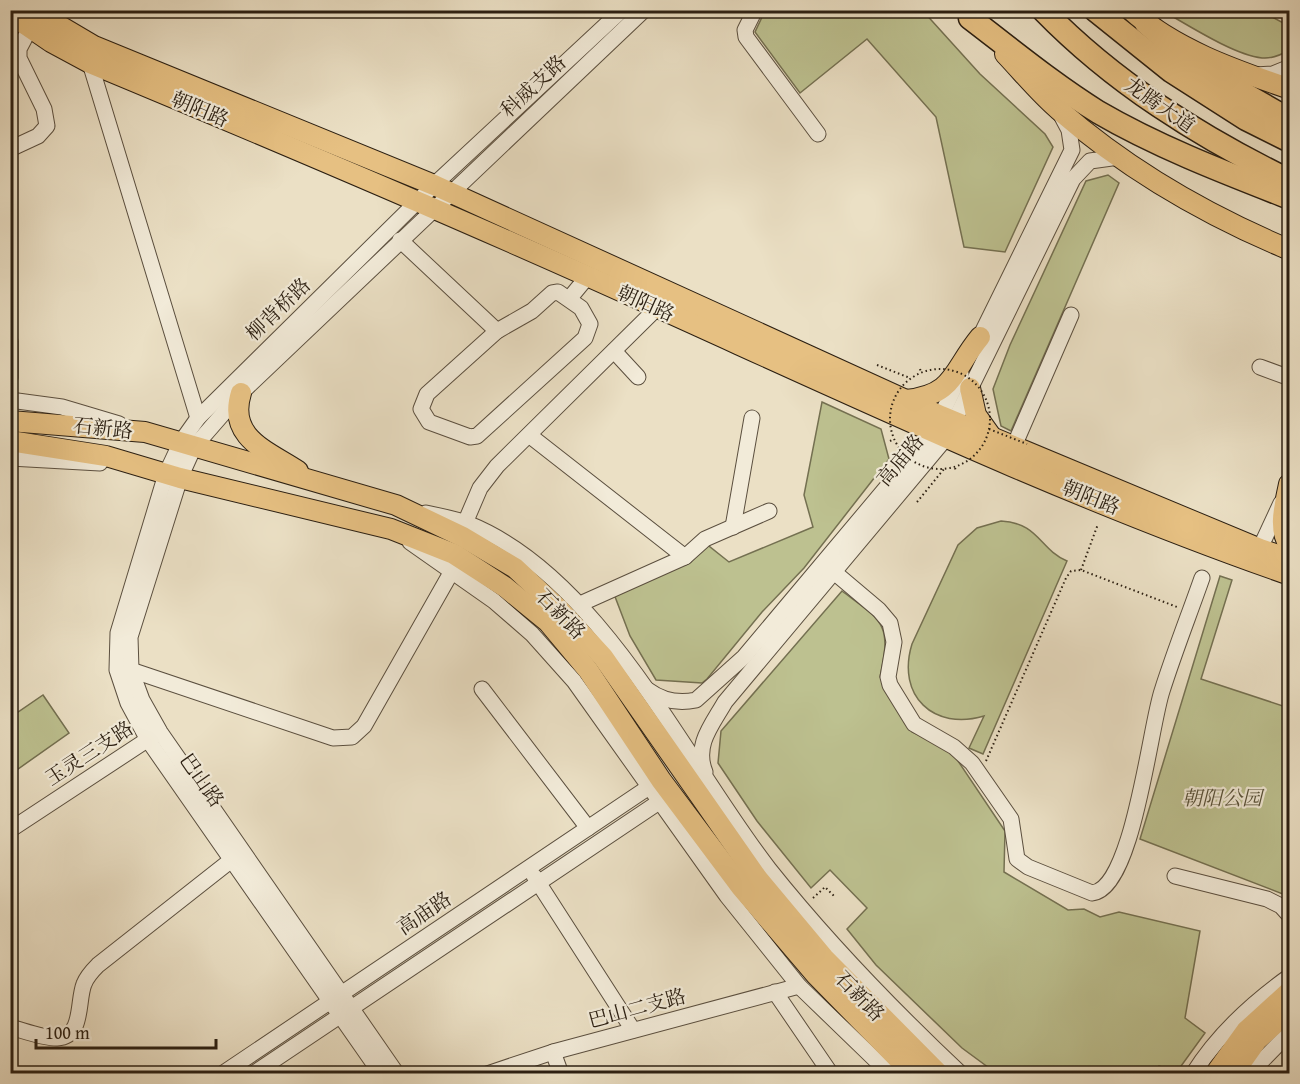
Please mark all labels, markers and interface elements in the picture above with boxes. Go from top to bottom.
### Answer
street label: 科威支路 [494,48,572,124]
street label: 龙腾大道 [1119,70,1201,139]
street label: 朝阳路 [167,83,233,134]
street label: 柳背桥路 [239,270,316,347]
street label: 朝阳路 [613,277,680,328]
street label: 石新路 [72,410,134,445]
street label: 高庙路 [869,427,930,492]
street label: 朝阳路 [1058,472,1124,521]
street label: 石新路 [530,582,593,645]
street label: 玉灵三支路 [39,713,139,792]
street label: 巴山路 [173,747,231,813]
park label: 朝阳公园 [1182,783,1265,812]
street label: 高庙路 [391,884,457,941]
street label: 石新路 [829,964,892,1027]
street label: 巴山二支路 [585,981,689,1034]
scale bar [36,1012,216,1050]
text: 100 m [45,1019,90,1046]

